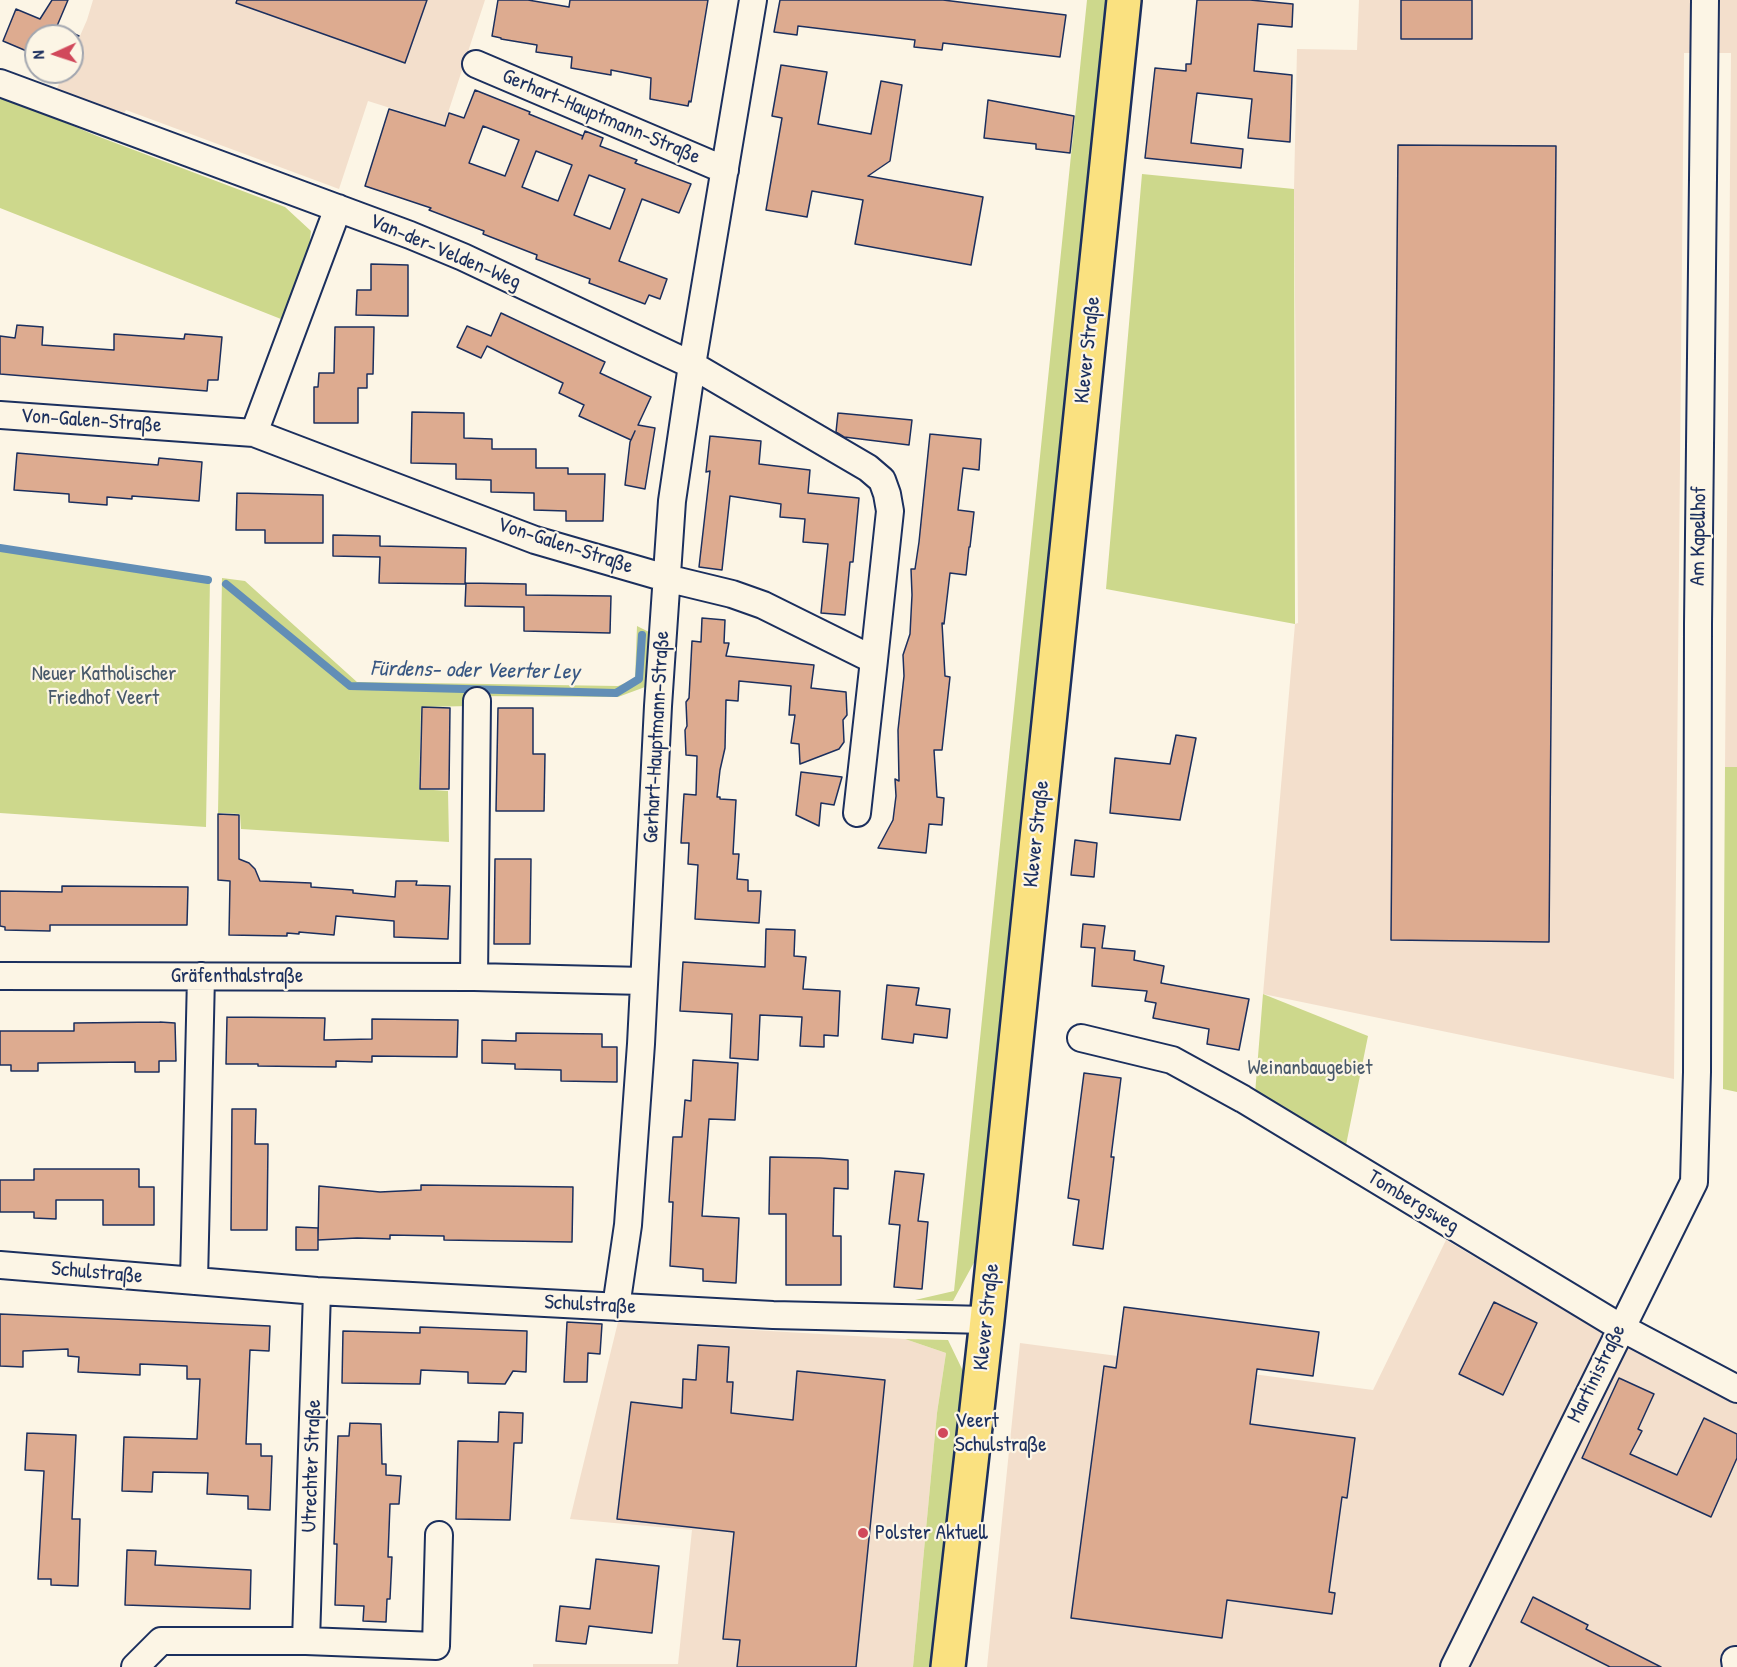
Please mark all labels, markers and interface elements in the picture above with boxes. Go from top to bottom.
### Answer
north arrow [24,24,84,84]
text: N [27,50,49,60]
street label: Gerhart-Hauptmann-Straße [498,64,704,170]
street label: Van-der-Velden-Weg [365,209,525,295]
street label: Klever Straße [1070,295,1106,405]
street label: Von-Galen-Straße [20,404,162,438]
street label: Am Kapellhof [1686,486,1712,586]
street label: Von-Galen-Straße [494,512,636,580]
street label: Gerhart-Hauptmann-Straße [639,630,675,844]
water label: Fürdens- oder Veerter Ley [370,656,580,686]
park label: Neuer Katholischer Friedhof Veert [32,661,176,711]
street label: Klever Straße [1019,779,1055,889]
street label: Gräfenthalstraße [171,963,303,989]
park label: Weinanbaugebiet [1247,1055,1373,1081]
street label: Tombergsweg [1363,1165,1463,1239]
street label: Schulstraße [50,1256,144,1290]
street label: Klever Straße [969,1262,1005,1372]
street label: Schulstraße [544,1290,636,1320]
street label: Martinistraße [1562,1321,1632,1427]
street label: Utrechter Straße [297,1399,327,1533]
place label: Veert Schulstraße [955,1408,1047,1458]
marker: Veert Schulstraße [936,1426,950,1440]
place label: Polster Aktuell [875,1520,988,1546]
marker: Polster Aktuell [856,1526,870,1540]

